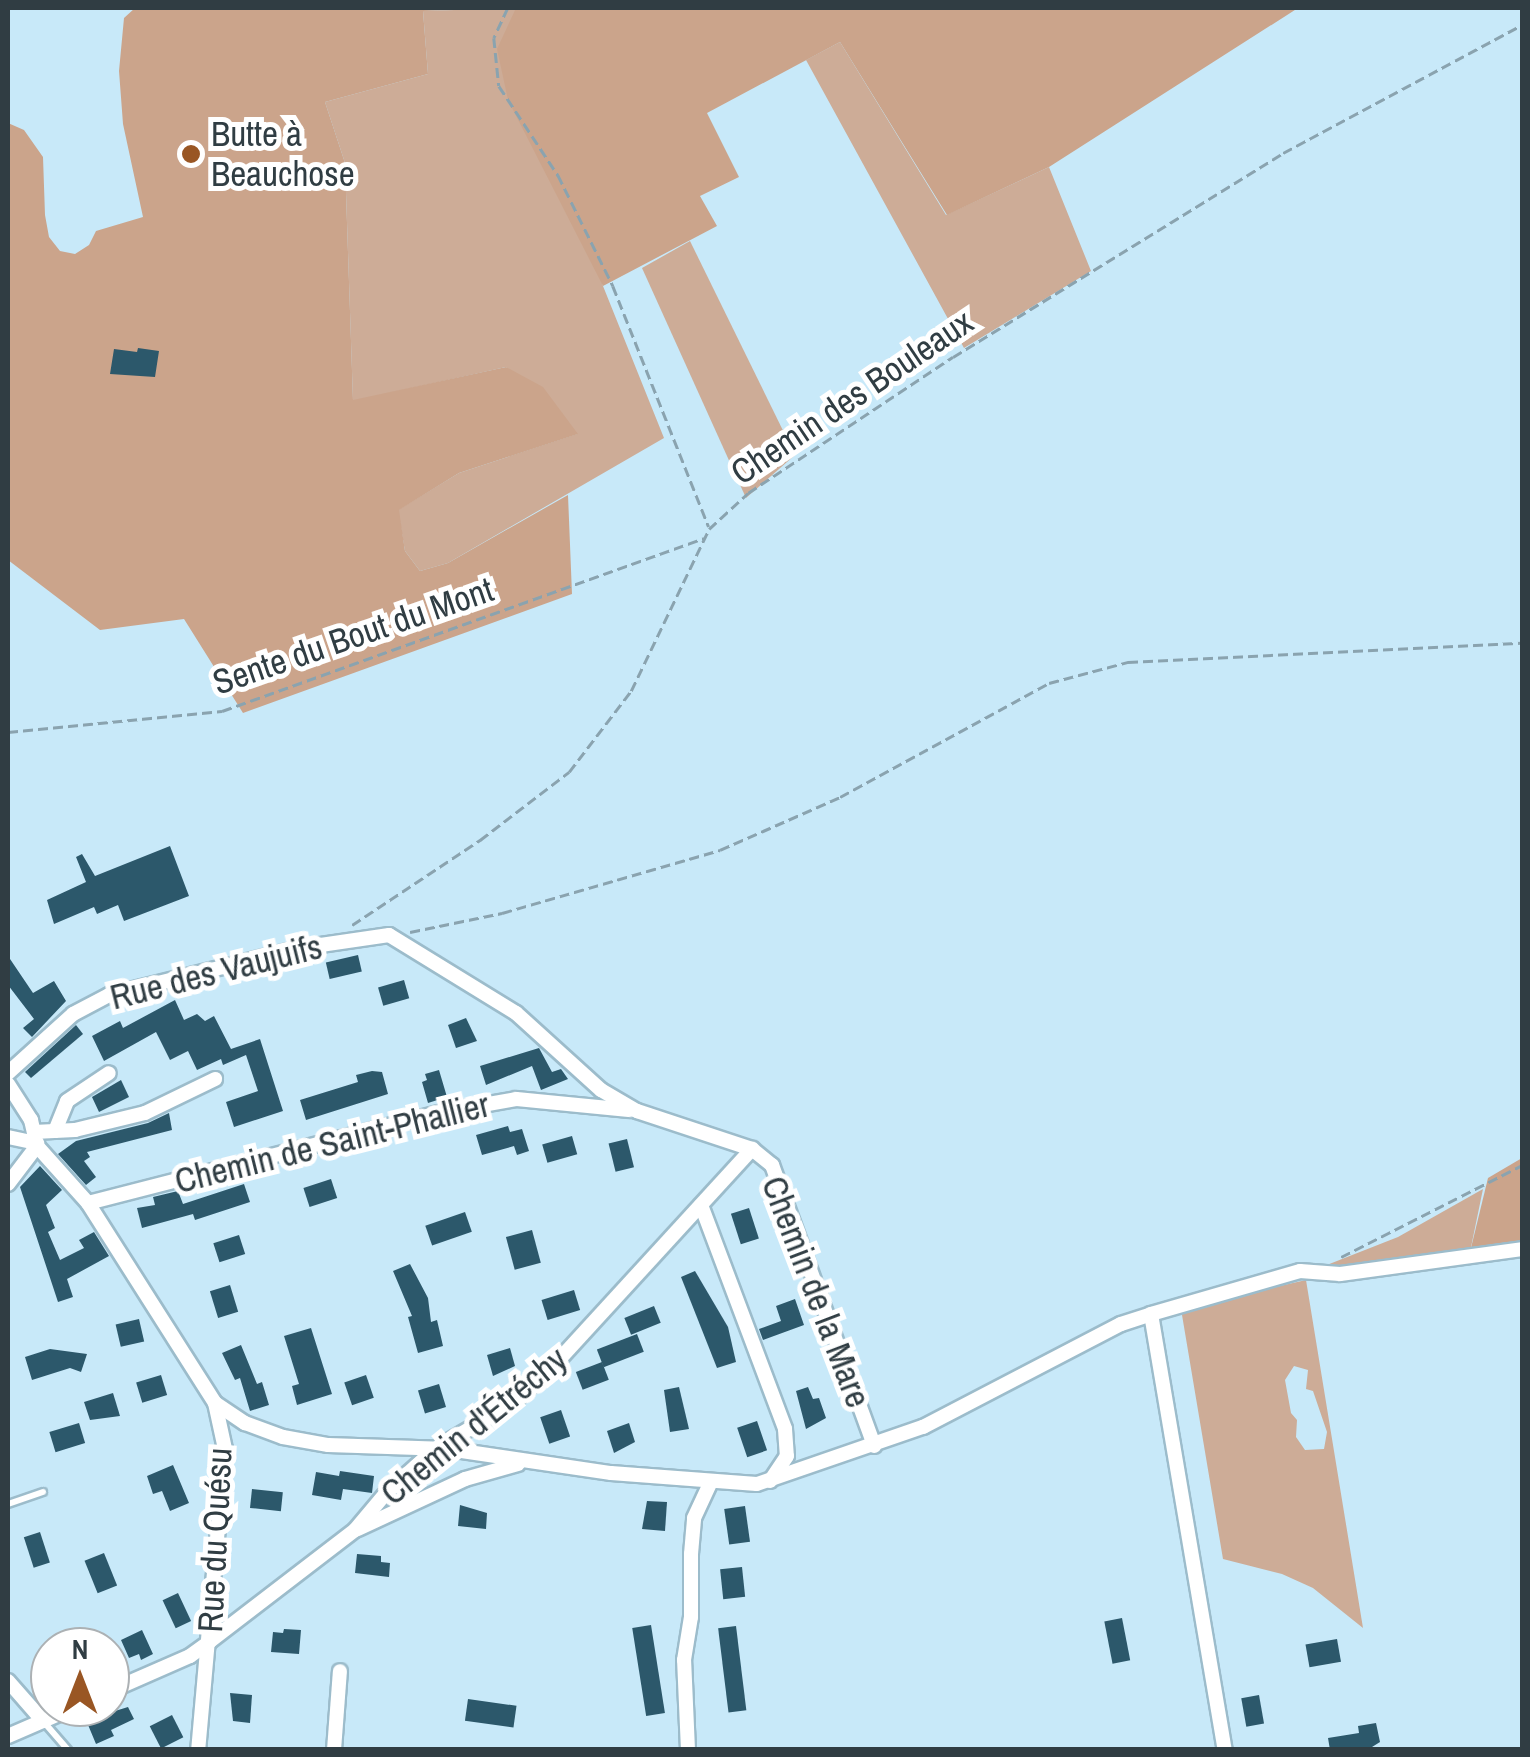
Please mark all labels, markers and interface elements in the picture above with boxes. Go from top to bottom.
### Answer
place label: Butte à Beauchose [211,113,355,195]
marker: Butte à Beauchose [180,143,202,165]
street label: Chemin des Bouleaux [723,301,981,493]
street label: Sente du Bout du Mont [207,568,499,704]
street label: Rue des Vaujuifs [106,925,326,1019]
street label: Chemin de Saint-Phallier [171,1084,493,1202]
street label: Chemin de la Mare [753,1171,879,1413]
street label: Chemin d'Étréchy [372,1338,576,1514]
street label: Rue du Quésu [189,1446,241,1634]
north arrow [30,1627,130,1727]
text: N [72,1630,88,1668]

